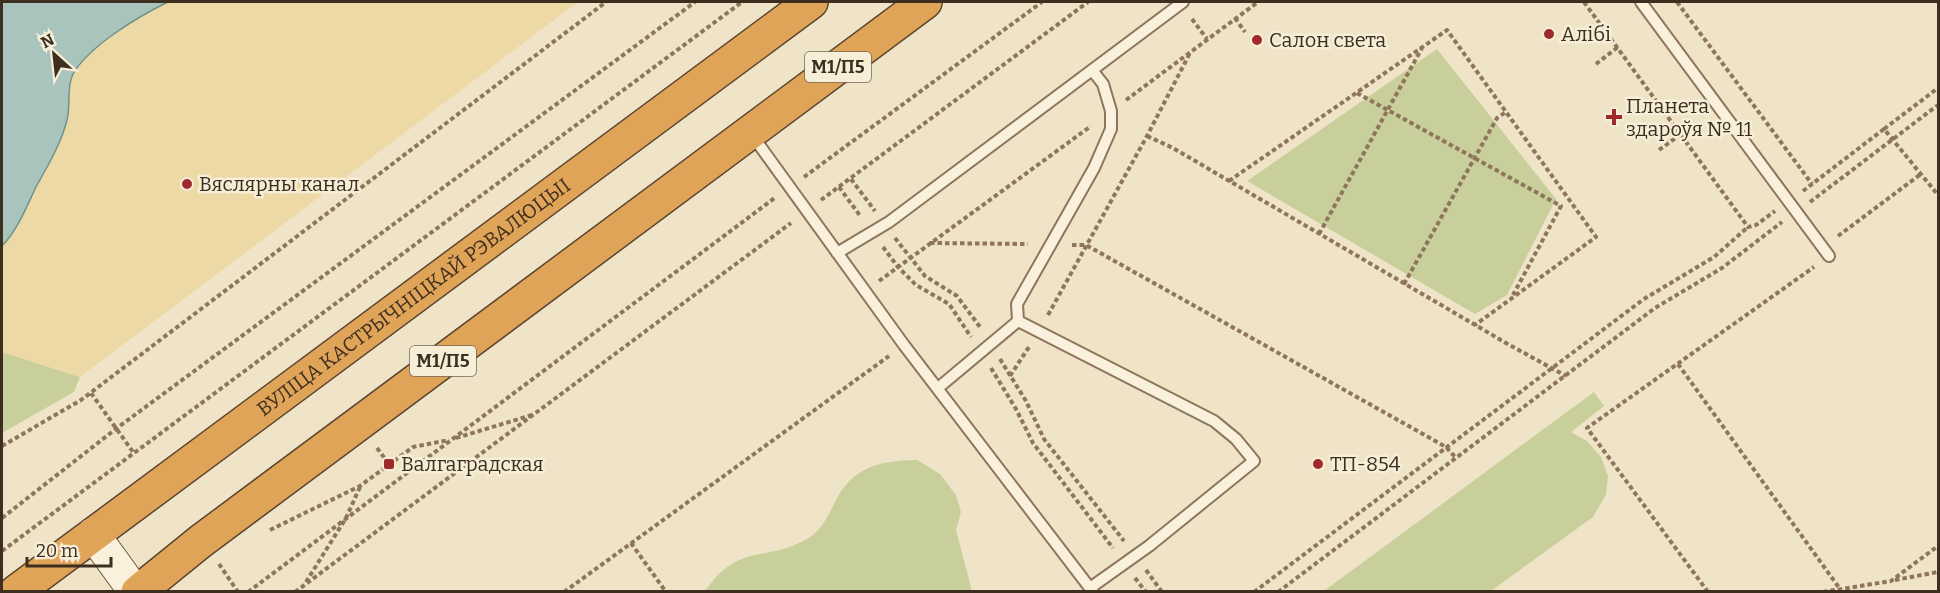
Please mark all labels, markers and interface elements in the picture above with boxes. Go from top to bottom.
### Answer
place label: Алібі [1561,22,1611,46]
north arrow [24,24,84,84]
marker: Алібі [1542,27,1556,41]
place label: Салон света [1269,28,1386,52]
text: N [38,30,57,52]
marker: Салон света [1250,33,1264,47]
road number: М1/П5 [805,52,871,82]
place label: Планета здароўя № 11 [1626,94,1752,141]
marker: Планета здароўя № 11 [1607,110,1621,124]
place label: Вяслярны канал [199,172,359,196]
street label: ВУЛІЦА КАСТРЫЧНІЦКАЙ РЭВАЛЮЦЫІ [252,173,575,421]
marker: Вяслярны канал [180,177,194,191]
road number: М1/П5 [410,346,476,376]
place label: Валгаградская [401,452,544,476]
place label: ТП-854 [1330,452,1401,476]
marker: Валгаградская [382,457,396,471]
marker: ТП-854 [1311,457,1325,471]
scale bar [27,530,111,568]
text: 20 m [36,540,78,562]

